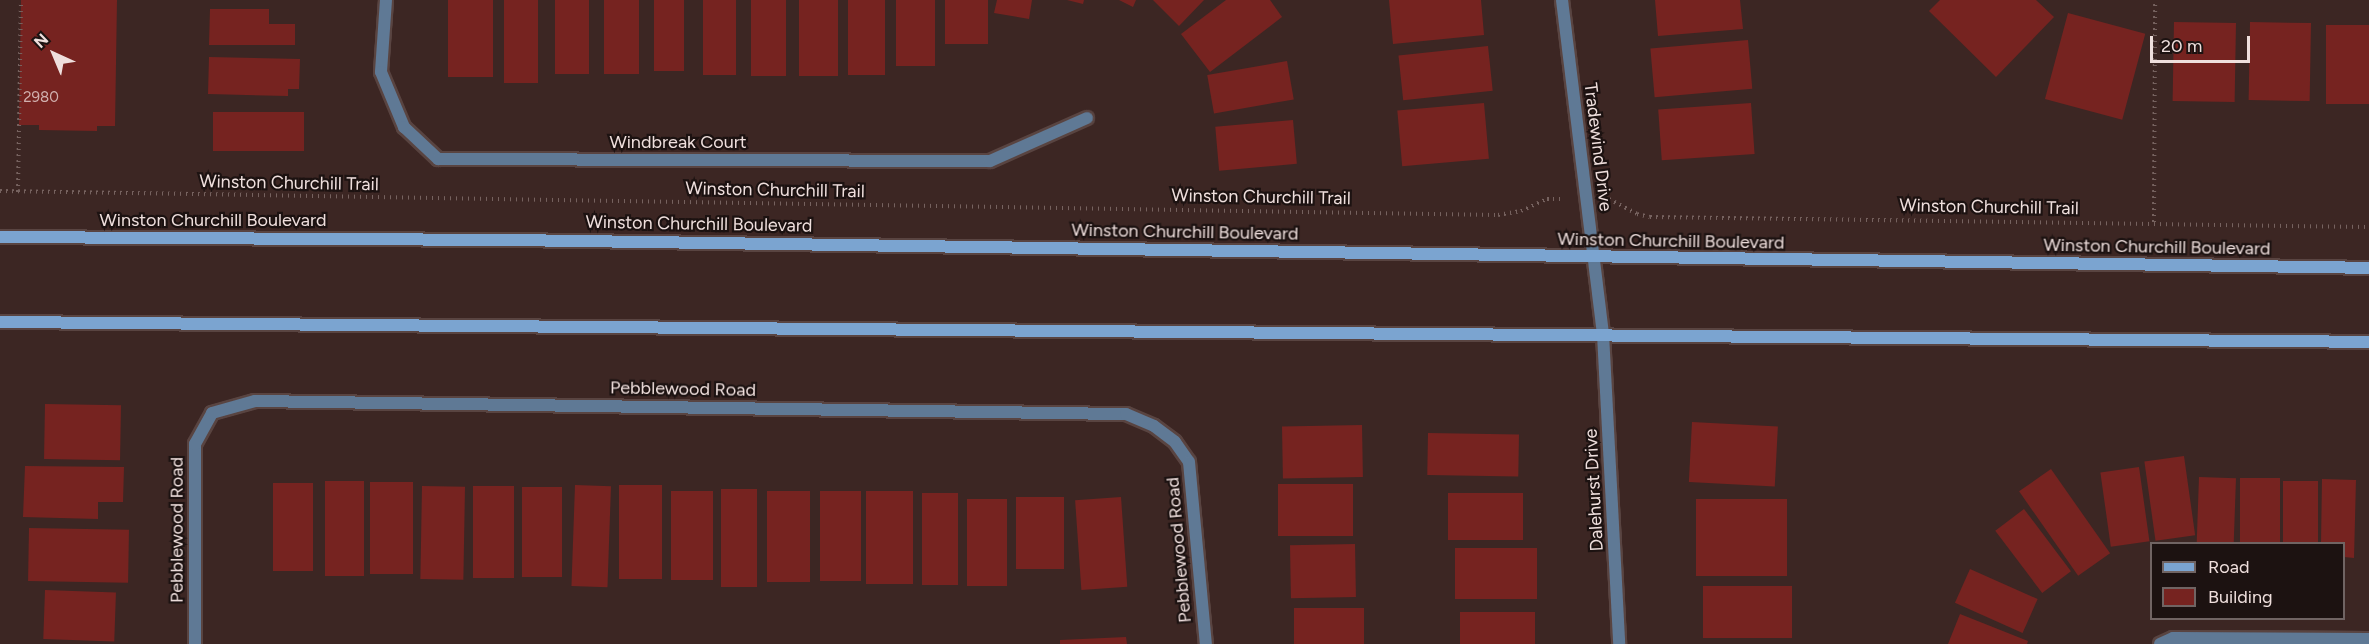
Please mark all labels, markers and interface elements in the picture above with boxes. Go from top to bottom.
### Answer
north arrow [24,24,84,84]
scale bar [2153,24,2254,62]
text: N [30,30,52,52]
text: 20 m [2161,35,2202,57]
street label: Tradewind Drive [1579,81,1617,213]
house number: 2980 [23,89,59,107]
street label: Windbreak Court [609,131,747,153]
street label: Winston Churchill Trail [199,171,379,195]
street label: Winston Churchill Trail [685,178,865,202]
street label: Winston Churchill Trail [1171,185,1351,209]
street label: Winston Churchill Trail [1899,195,2079,219]
street label: Winston Churchill Boulevard [99,209,327,231]
street label: Winston Churchill Boulevard [585,211,813,237]
street label: Winston Churchill Boulevard [1071,219,1299,245]
street label: Winston Churchill Boulevard [1557,228,1785,254]
street label: Winston Churchill Boulevard [2043,234,2271,260]
street label: Pebblewood Road [610,377,756,401]
street label: Dalehurst Drive [1580,428,1608,552]
street label: Pebblewood Road [166,457,188,603]
street label: Pebblewood Road [1162,476,1196,624]
legend [2150,542,2345,620]
text: Road [2208,556,2249,578]
text: Building [2208,586,2273,608]

